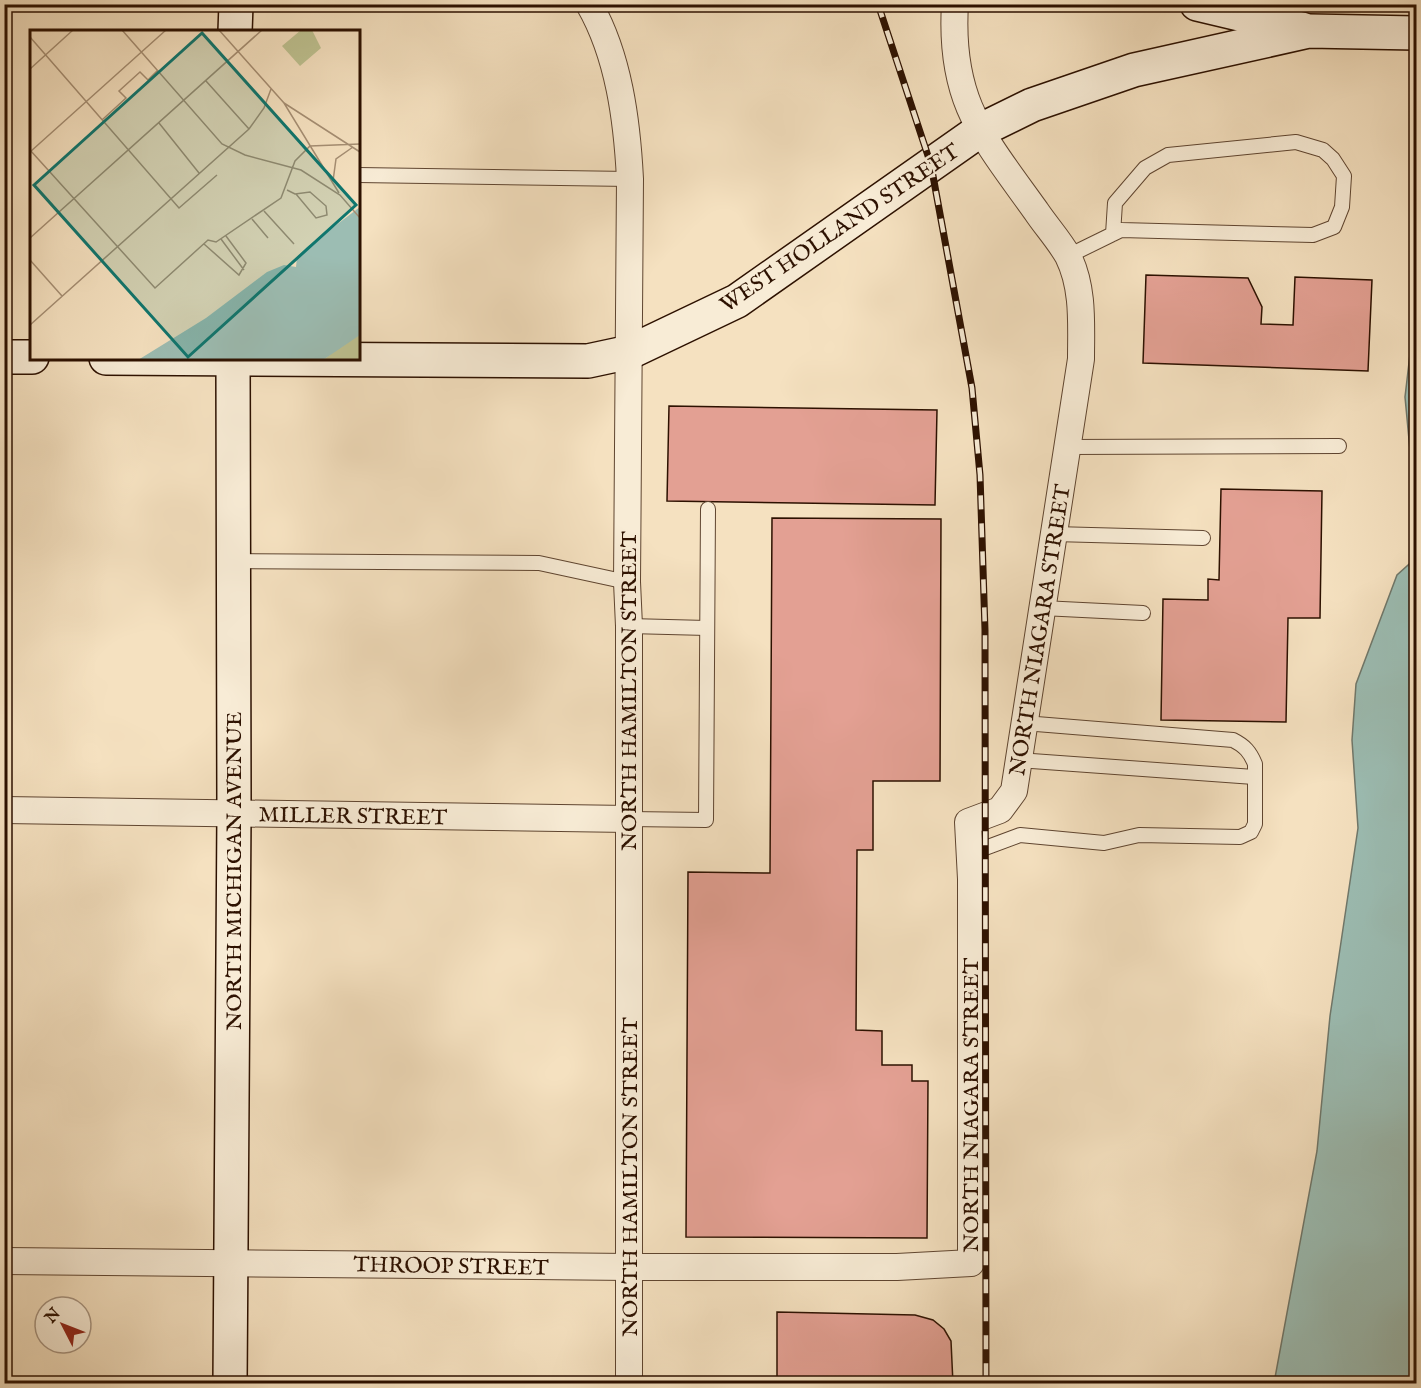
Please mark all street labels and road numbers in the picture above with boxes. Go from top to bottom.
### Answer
street label: WEST HOLLAND STREET [715,138,965,319]
street label: NORTH NIAGARA STREET [1004,483,1078,778]
street label: NORTH HAMILTON STREET [616,531,644,851]
street label: NORTH MICHIGAN AVENUE [221,711,249,1031]
street label: MILLER STREET [258,801,447,833]
street label: NORTH NIAGARA STREET [958,958,986,1252]
street label: NORTH HAMILTON STREET [617,1017,645,1337]
street label: THROOP STREET [353,1251,549,1283]

